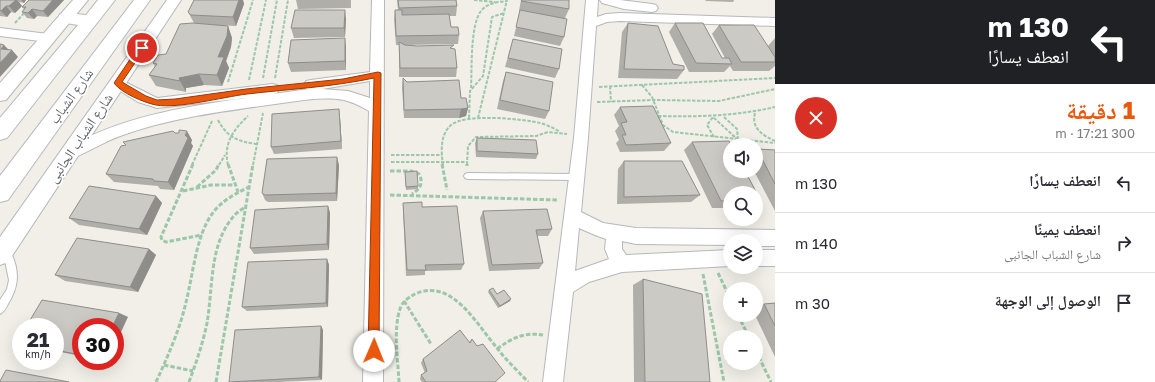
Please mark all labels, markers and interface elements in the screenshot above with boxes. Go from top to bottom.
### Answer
text: 130 m [988,10,1069,43]
icon: left [1083,16,1135,68]
pin [125,31,159,65]
icon: arrive [131,37,153,59]
text: انعطف يسارًا [988,45,1069,67]
street label: شارع الشباب [45,65,98,128]
street label: شارع الشباب الجانبى [43,90,117,187]
text: 1 دقيقة [1066,95,1135,124]
button: close [795,97,837,139]
text: 300 m · 17:21 [1055,125,1135,141]
map controls [723,138,763,370]
button: sound [723,138,763,178]
text: انعطف يسارًا [1029,171,1101,189]
icon: left [1113,172,1135,194]
text: 130 m [795,174,837,192]
button: search [723,186,763,226]
text: انعطف يمينًا [1034,220,1101,238]
icon: right [1113,232,1135,254]
button: layers [723,234,763,274]
text: 140 m [795,234,838,252]
text: شارع الشباب الجانبى [1004,246,1101,262]
button: + [723,282,763,322]
text: الوصول إلى الوجهة [995,291,1101,309]
icon: arrive [1113,292,1135,314]
text: 30 m [795,294,830,312]
speed limit sign: 30 [72,318,124,370]
text: 21 [27,327,49,351]
position arrow [353,330,395,372]
button: − [723,330,763,370]
text: km/h [25,348,51,360]

